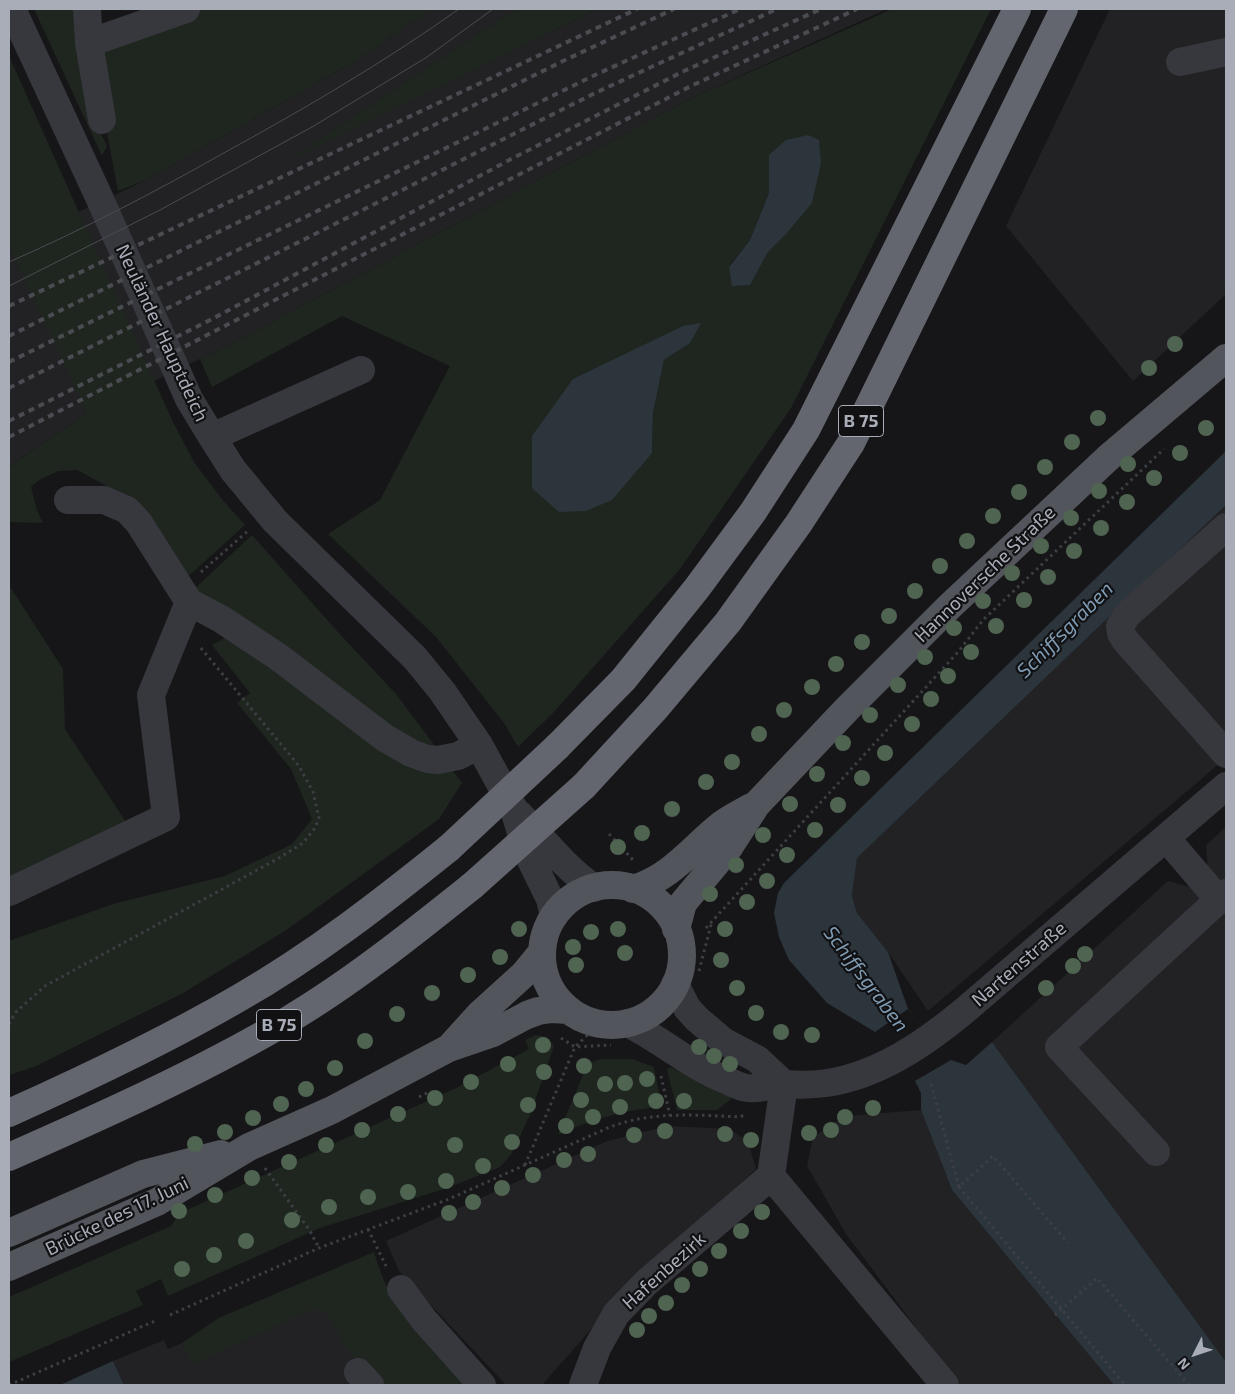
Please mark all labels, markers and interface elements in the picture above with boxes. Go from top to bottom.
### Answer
street label: Neuländer Hauptdeich [111,241,213,425]
road number: B 75 [838,406,884,436]
street label: Hannoversche Straße [910,501,1060,647]
water label: Schiffsgraben [1012,577,1118,683]
street label: Nartenstraße [967,917,1071,1011]
water label: Schiffsgraben [818,921,914,1037]
road number: B 75 [256,1010,302,1040]
street label: Brücke des 17. Juni [42,1171,192,1261]
street label: Hafenbezirk [618,1228,710,1314]
north arrow [1170,1329,1220,1379]
text: N [1174,1355,1193,1374]

